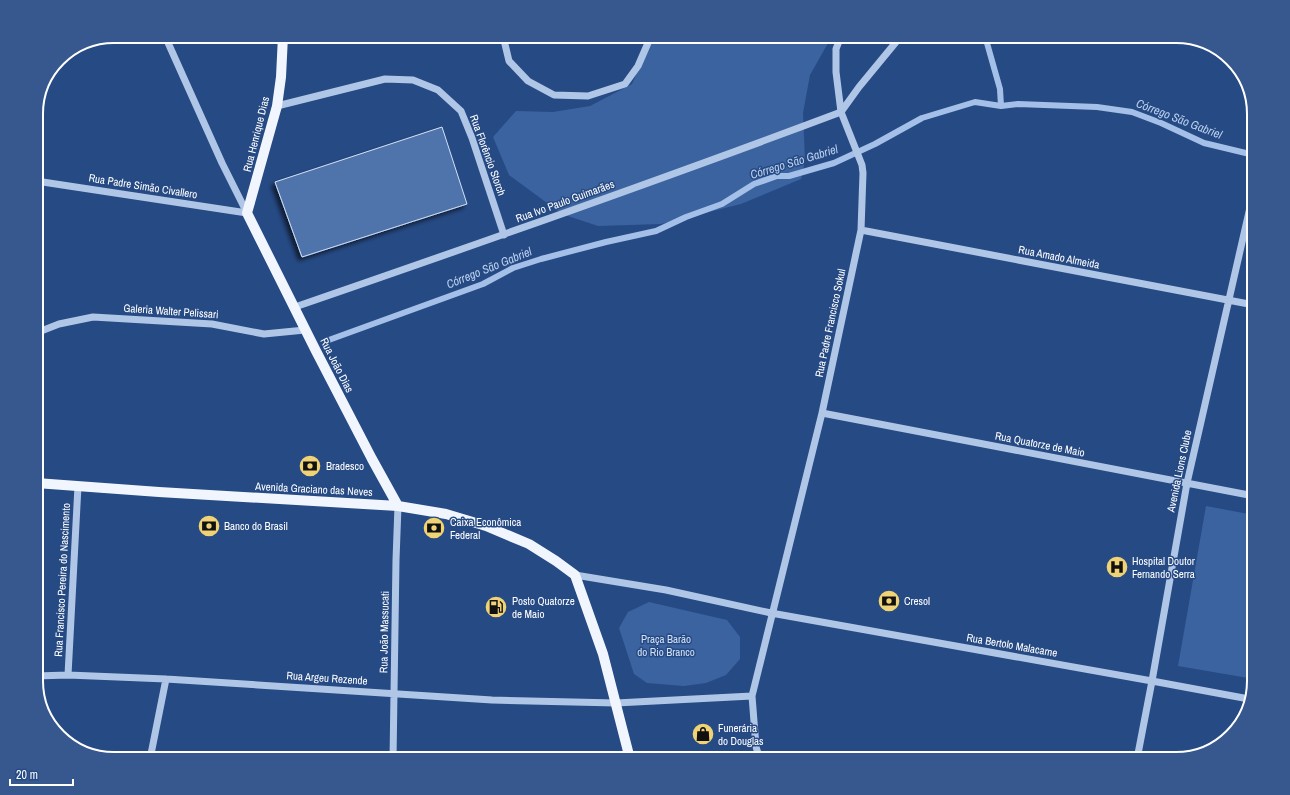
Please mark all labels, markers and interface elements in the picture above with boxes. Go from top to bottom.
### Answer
street label: Rua Henrique Dias [240,94,272,173]
water label: Córrego São Gabriel [1134,95,1225,143]
street label: Rua Florêncio Storch [467,113,509,197]
water label: Córrego São Gabriel [748,141,841,183]
street label: Rua Padre Simão Civallero [88,170,198,202]
street label: Rua Ivo Paulo Guimarães [514,177,617,225]
street label: Rua Amado Almeida [1017,242,1101,272]
water label: Córrego São Gabriel [444,243,535,292]
street label: Rua Padre Francisco Sokul [812,268,848,378]
street label: Galeria Walter Pelissari [123,301,219,321]
street label: Rua João Dias [317,335,357,395]
street label: Rua Quatorze de Maio [994,428,1086,460]
street label: Avenida Lions Clube [1163,429,1195,514]
bank icon: Bradesco [297,453,323,479]
place label: Bradesco [326,459,364,473]
street label: Avenida Graciano das Neves [254,479,374,499]
street label: Rua Francisco Pereira do Nascimento [51,503,73,657]
bank icon: Banco do Brasil [196,513,222,539]
bank icon: Caixa Econômica Federal [421,515,447,541]
place label: Caixa Econômica Federal [450,515,521,542]
place label: Banco do Brasil [224,519,288,533]
hospital icon: Hospital Doutor Fernando Serra [1104,554,1130,580]
place label: Hospital Doutor Fernando Serra [1132,554,1195,581]
bank icon: Cresol [876,588,902,614]
street label: Rua João Massucati [376,591,392,673]
fuel station icon: Posto Quatorze de Maio [483,594,509,620]
place label: Posto Quatorze de Maio [512,594,575,621]
place label: Cresol [904,594,930,608]
street label: Rua Bertolo Malacarne [965,630,1059,660]
park label: Praça Barão do Rio Branco [637,632,695,659]
street label: Rua Argeu Rezende [286,668,368,688]
shop icon: Funerária do Douglas [690,721,716,747]
place label: Funerária do Douglas [718,721,764,748]
scale bar [10,761,73,787]
text: 20 m [16,767,38,783]

